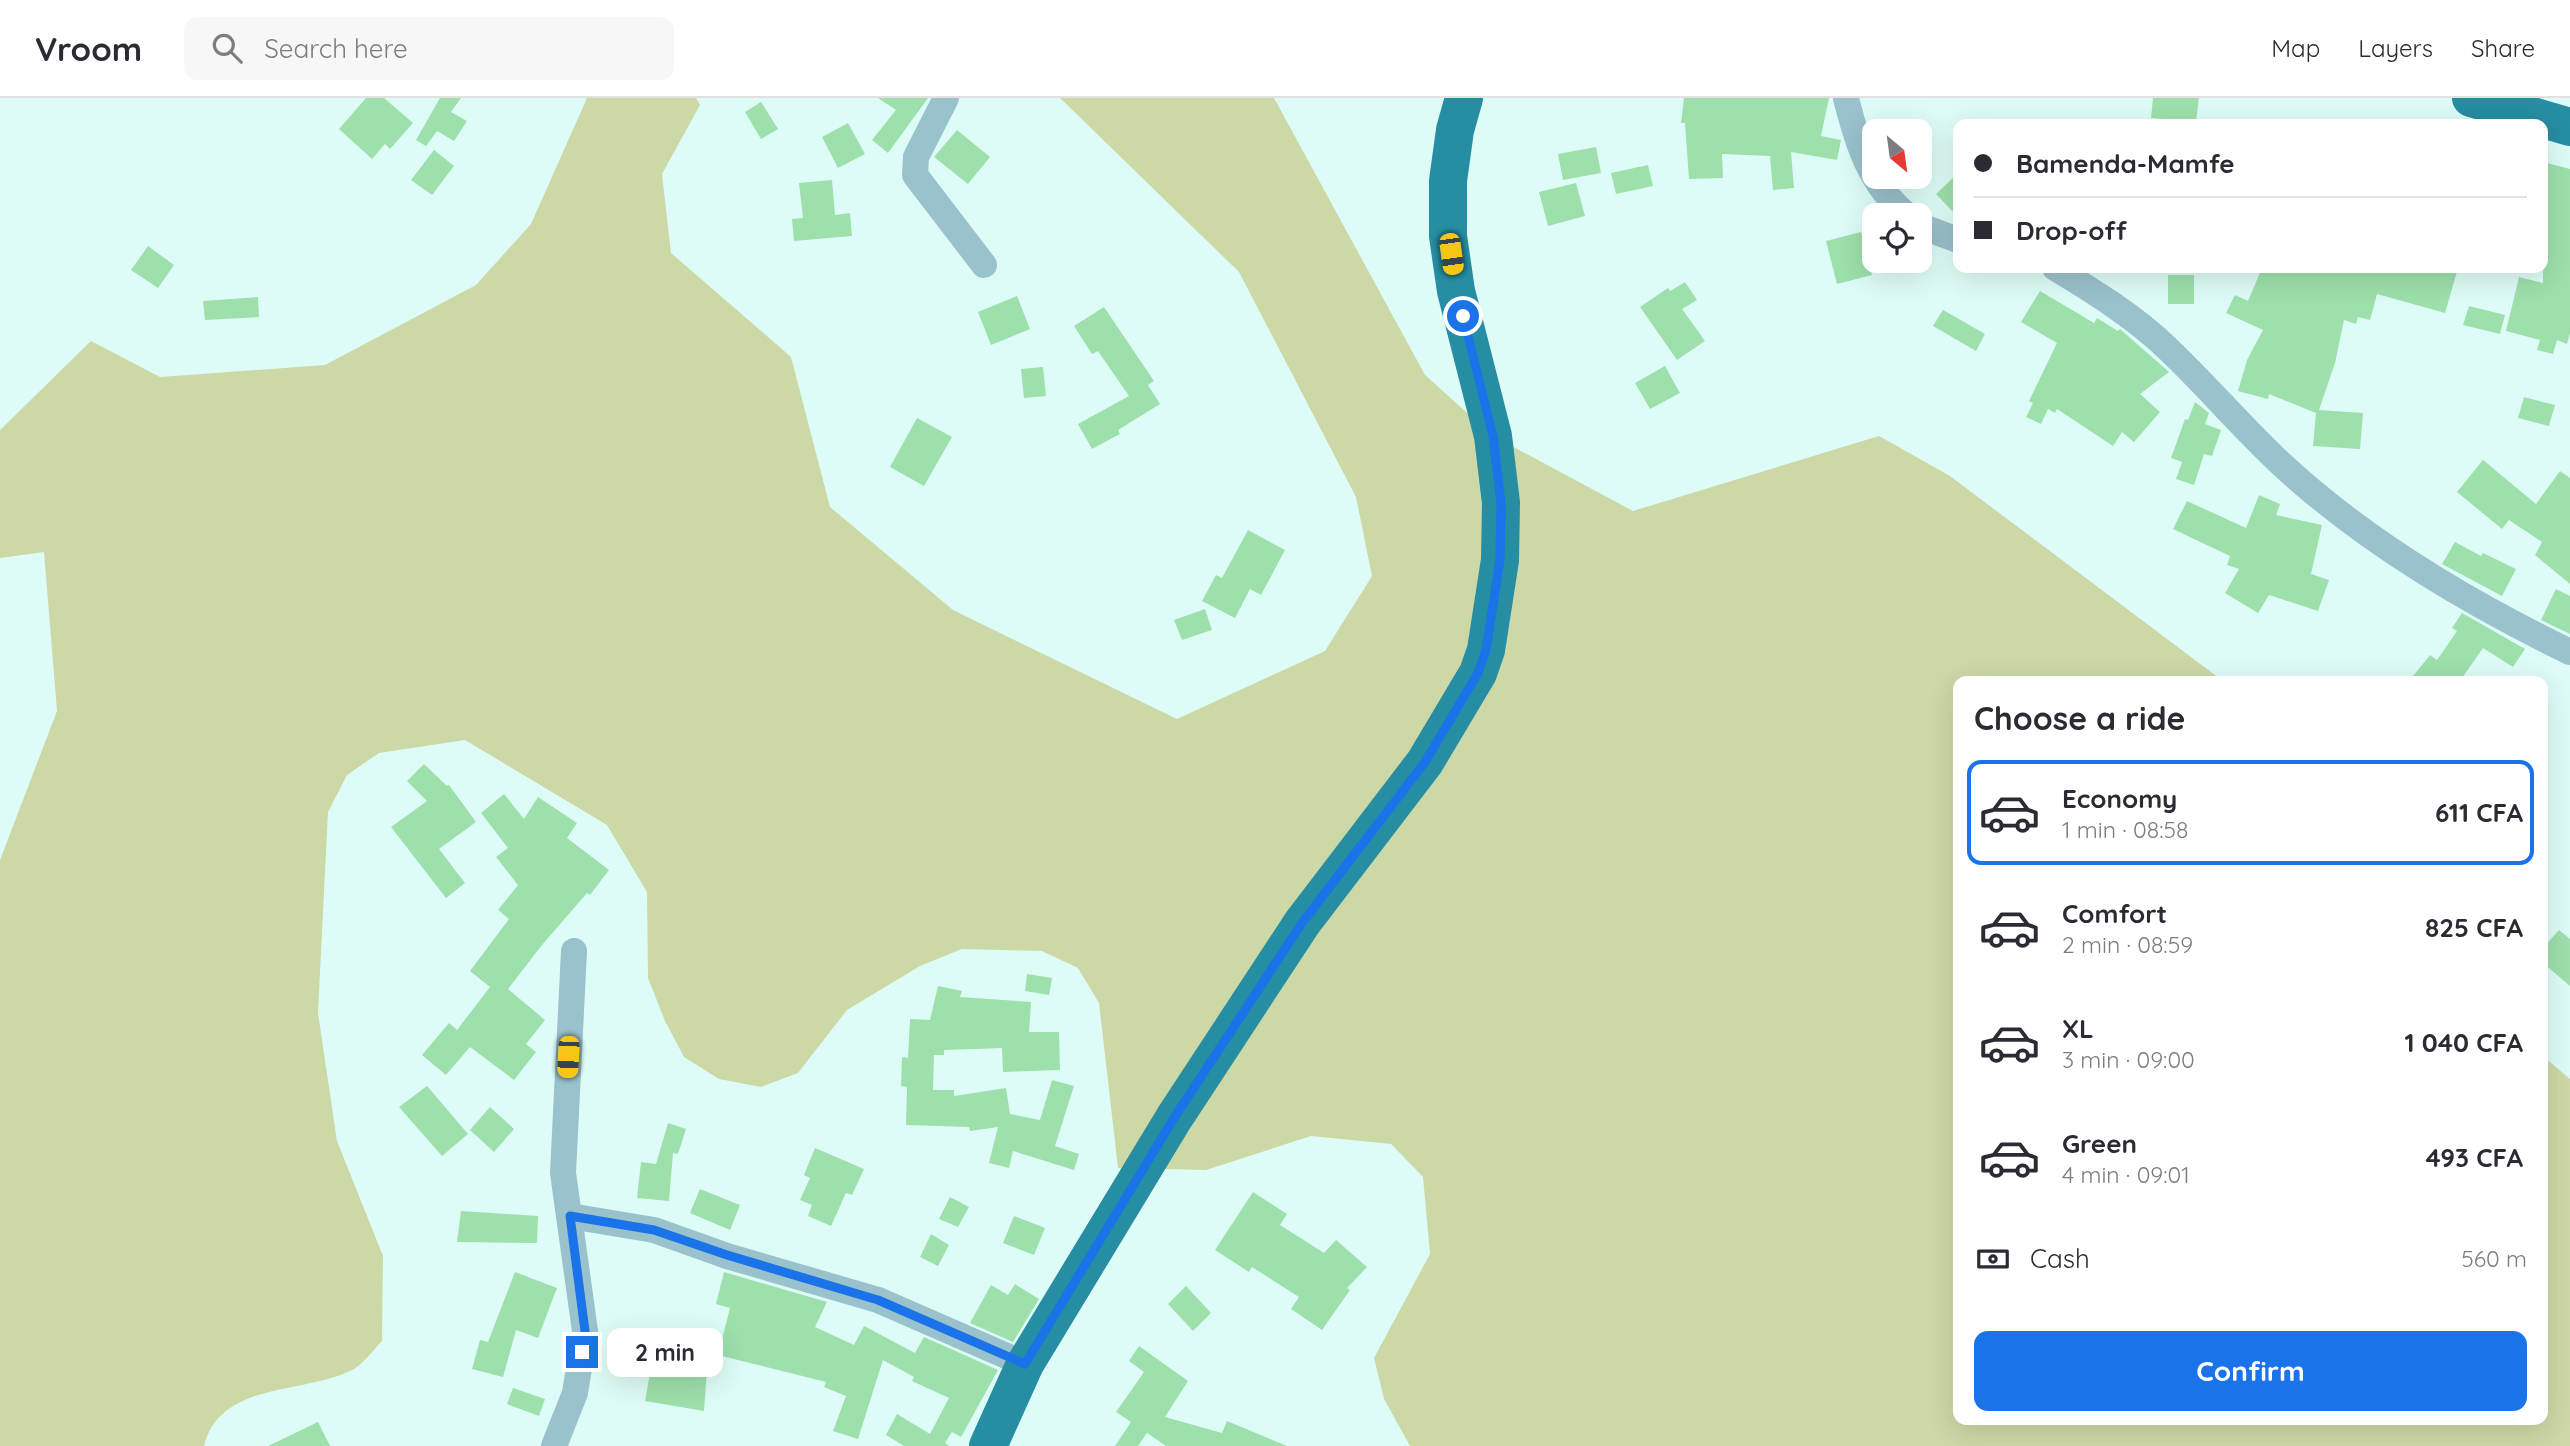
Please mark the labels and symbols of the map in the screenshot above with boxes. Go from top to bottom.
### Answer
north arrow [1862,119,1932,189]
car [1438,232,1465,276]
route start [1447,300,1479,332]
car [557,1035,580,1079]
callout: 2 min [606,1328,722,1376]
route end [566,1336,598,1368]

